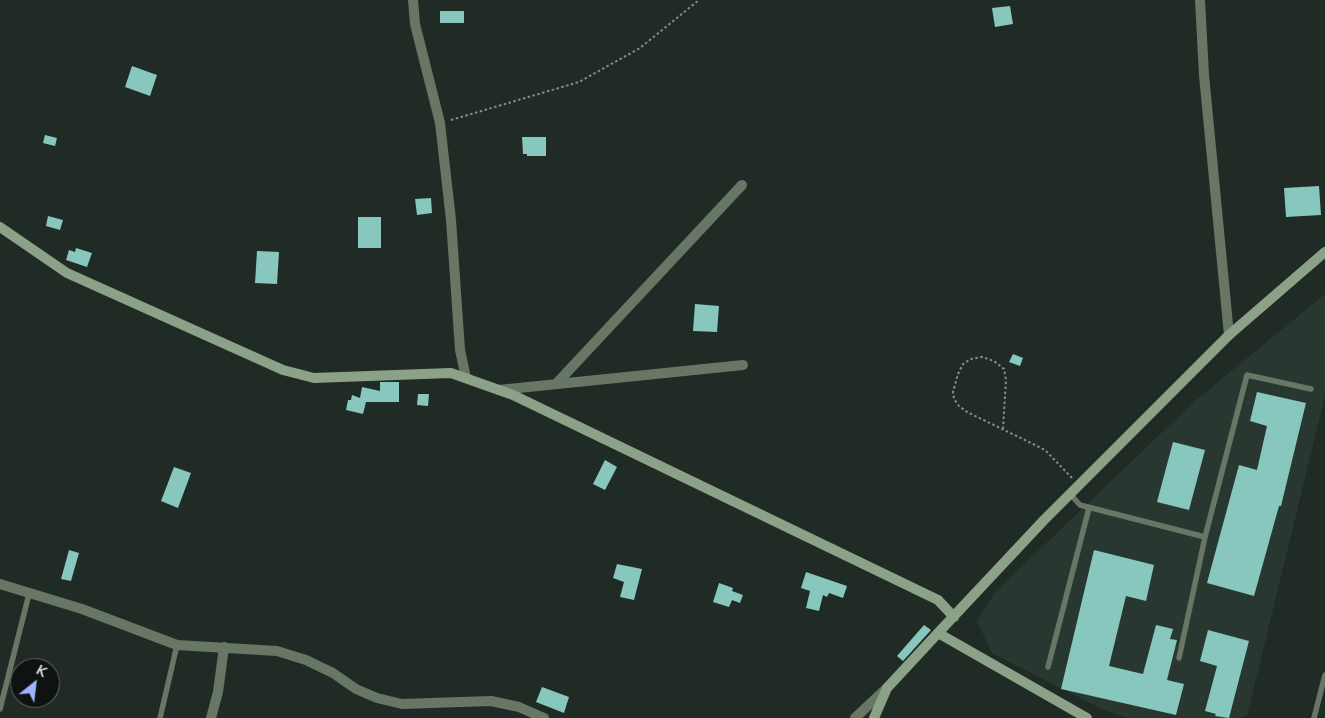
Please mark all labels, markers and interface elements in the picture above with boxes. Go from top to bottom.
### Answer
north arrow [10,658,60,708]
text: K [33,661,50,681]

